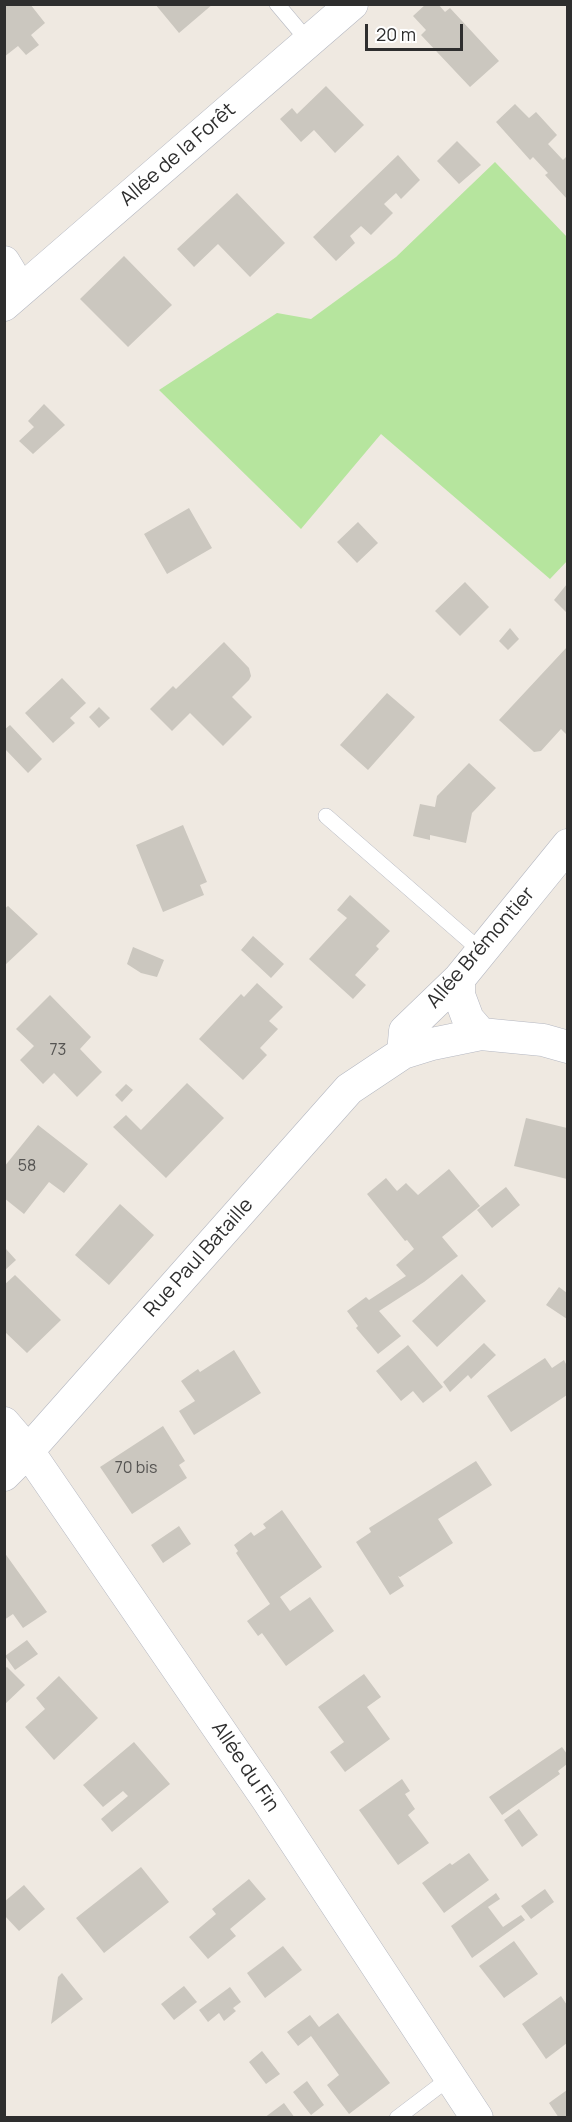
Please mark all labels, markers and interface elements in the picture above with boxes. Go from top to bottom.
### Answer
scale bar [368,12,466,50]
text: 20 m [376,22,416,46]
street label: Allée de la Forêt [115,98,241,212]
street label: Allée Brémontier [422,883,540,1013]
house number: 73 [50,1041,66,1061]
house number: 58 [18,1157,36,1177]
street label: Rue Paul Bataille [139,1194,259,1322]
house number: 70 bis [115,1459,157,1479]
street label: Allée du Fin [206,1717,284,1817]

